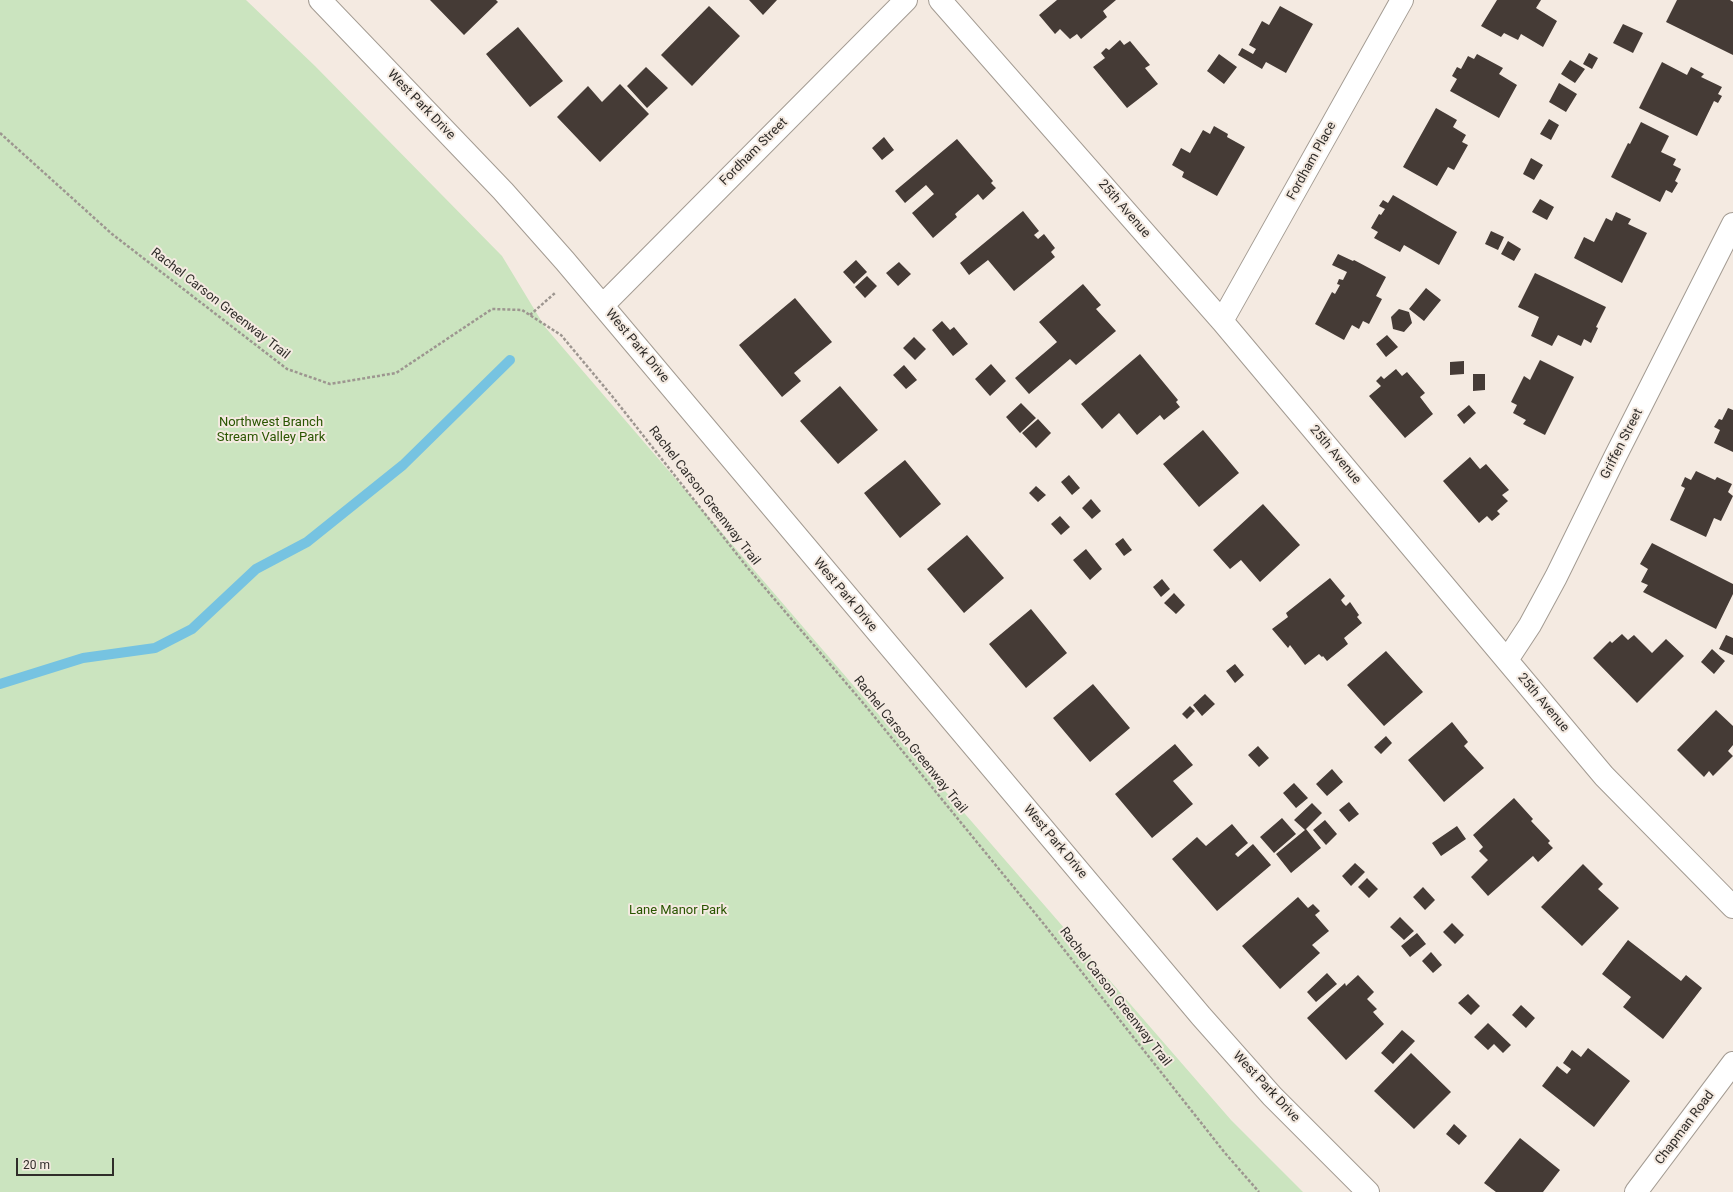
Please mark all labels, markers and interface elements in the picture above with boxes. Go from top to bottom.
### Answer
street label: West Park Drive [384,67,458,143]
street label: Fordham Street [717,115,791,189]
street label: Fordham Place [1284,119,1340,203]
street label: 25th Avenue [1095,177,1153,241]
street label: Rachel Carson Greenway Trail [147,245,293,363]
street label: West Park Drive [602,306,672,386]
street label: Griffen Street [1598,406,1646,482]
park label: Northwest Branch Stream Valley Park [217,415,325,446]
street label: Rachel Carson Greenway Trail [645,423,763,569]
street label: 25th Avenue [1306,423,1364,487]
street label: West Park Drive [810,555,880,635]
street label: 25th Avenue [1514,671,1572,735]
street label: Rachel Carson Greenway Trail [850,673,970,817]
street label: West Park Drive [1020,802,1090,882]
park label: Lane Manor Park [629,903,727,919]
street label: Rachel Carson Greenway Trail [1056,924,1174,1070]
street label: West Park Drive [1229,1048,1303,1126]
street label: Chapman Road [1652,1088,1718,1168]
scale bar [18,1150,116,1176]
text: 20 m [23,1158,50,1172]

